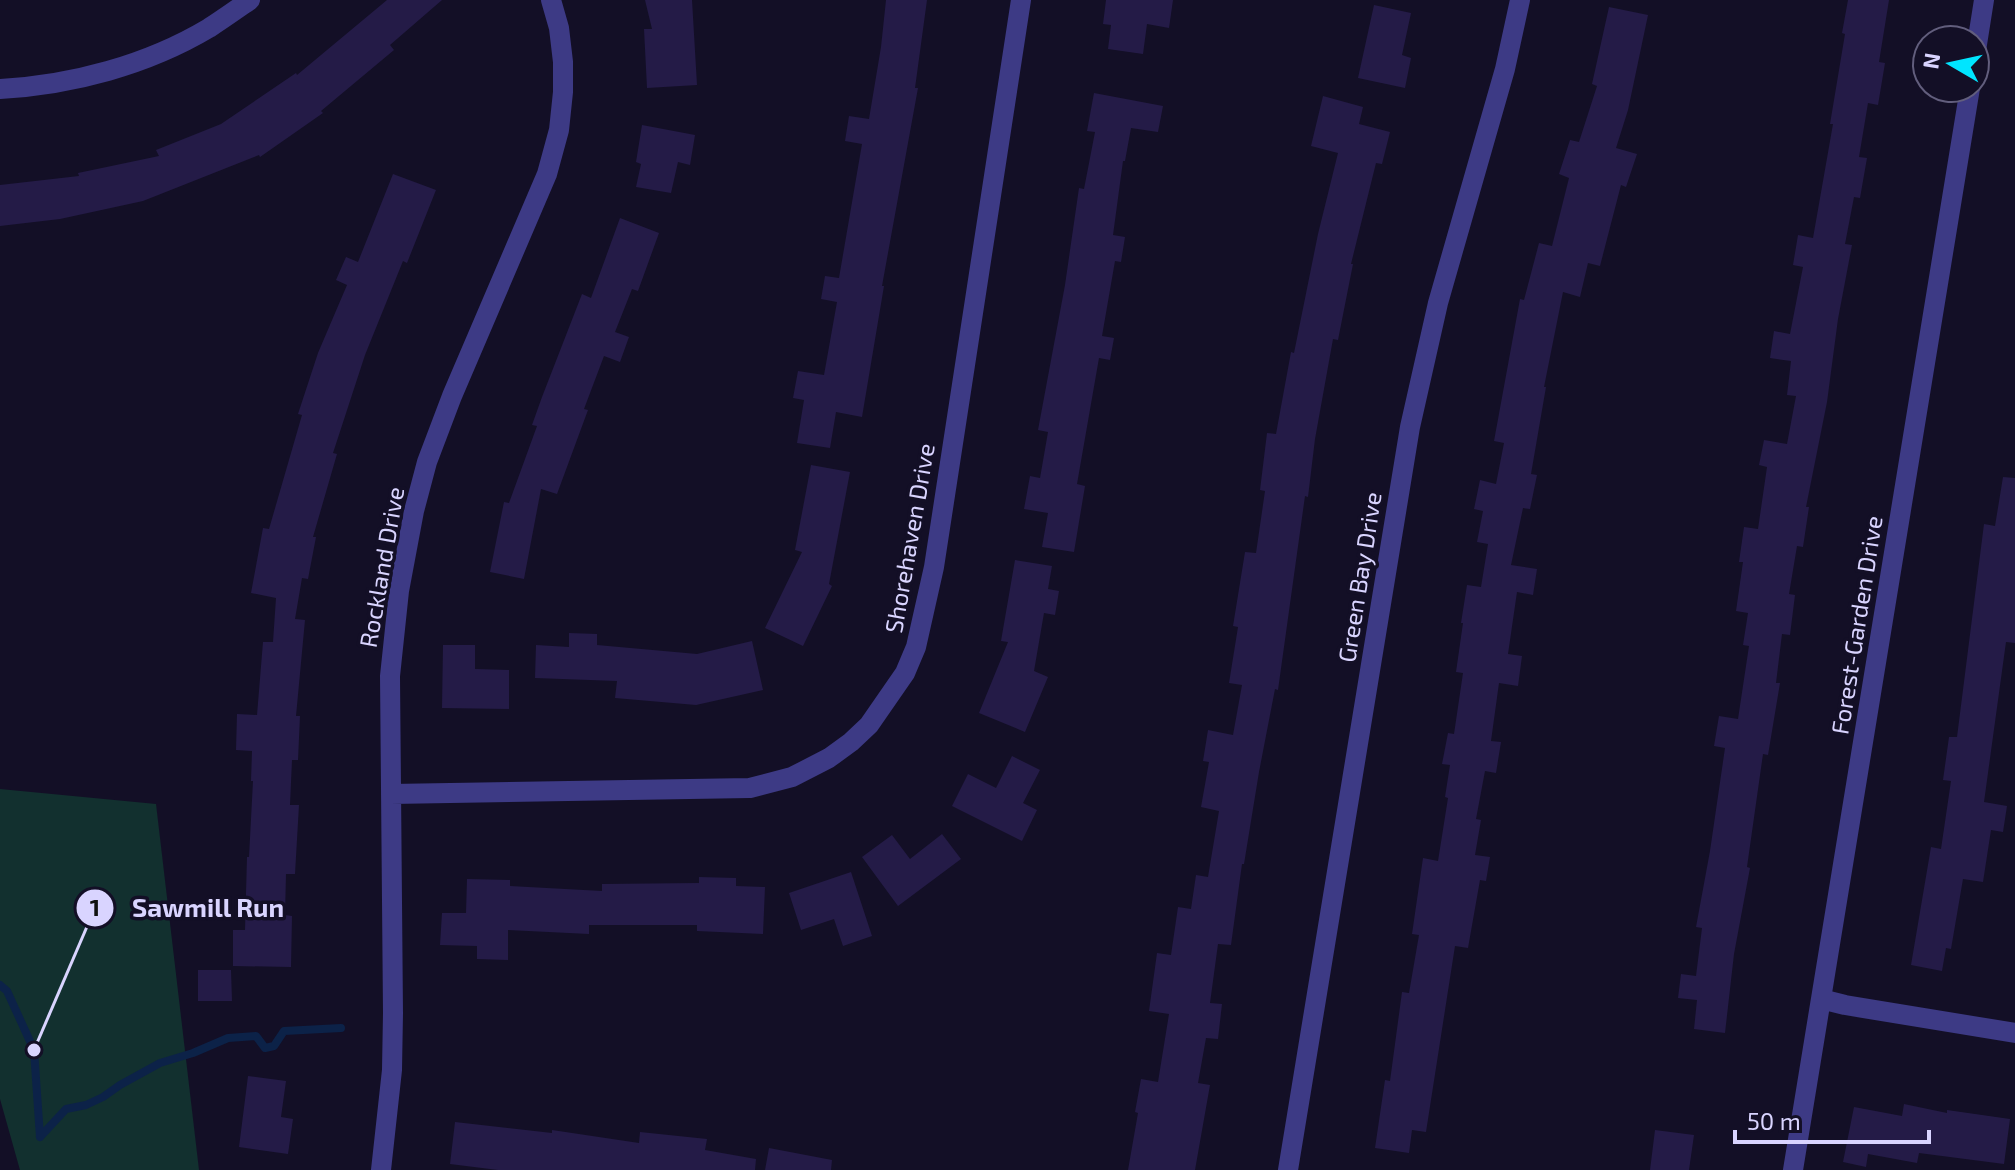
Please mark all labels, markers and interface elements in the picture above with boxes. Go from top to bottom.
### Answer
north arrow [1911,24,1991,104]
text: N [1916,51,1944,71]
street label: Shorehaven Drive [878,441,940,635]
street label: Rockland Drive [353,484,409,650]
street label: Green Bay Drive [1331,490,1387,664]
street label: Forest-Garden Drive [1824,514,1888,736]
callout: Sawmill Run [75,883,300,933]
text: Sawmill Run [132,891,284,922]
text: 1 [90,892,100,921]
scale bar [1735,1094,1929,1144]
text: 50 m [1747,1106,1801,1135]

